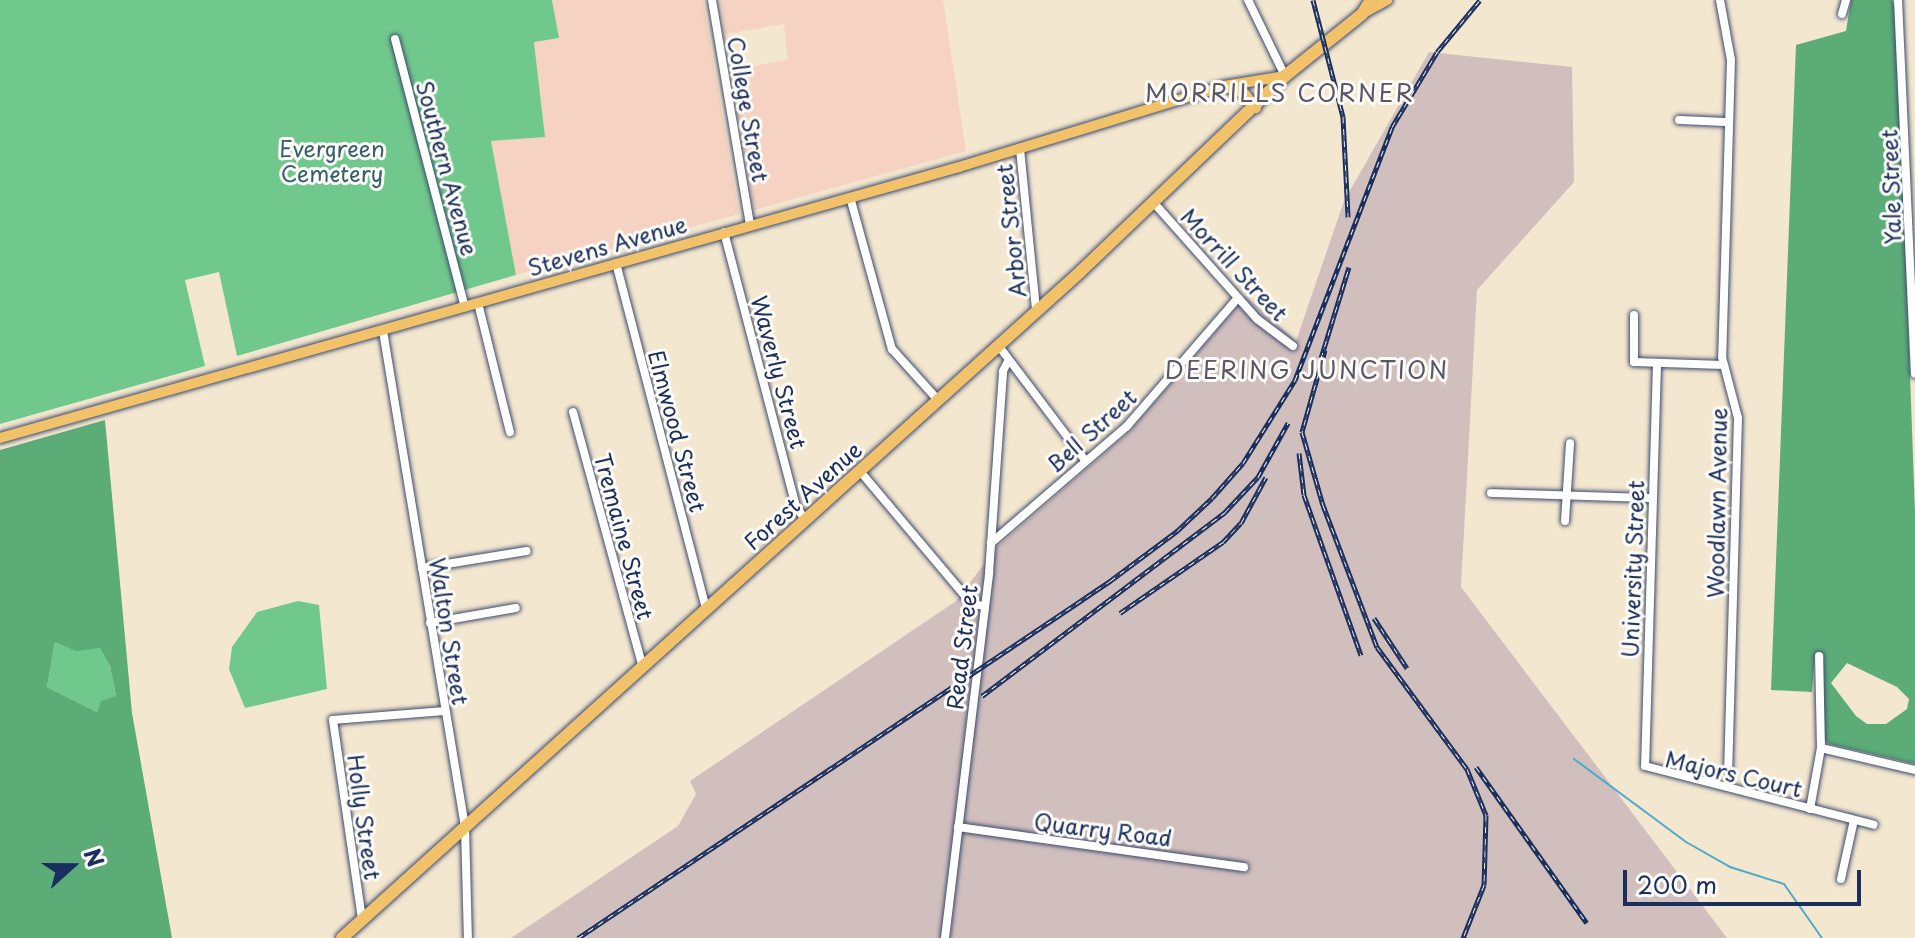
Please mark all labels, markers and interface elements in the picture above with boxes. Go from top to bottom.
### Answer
street label: College Street [723,33,775,185]
street label: Southern Avenue [412,78,484,258]
district label: MORRILLS CORNER [1148,79,1412,107]
street label: Yale Street [1875,128,1905,246]
park label: Evergreen Cemetery [279,134,385,186]
street label: Arbor Street [990,163,1030,299]
street label: Morrill Street [1176,202,1294,326]
street label: Stevens Avenue [525,210,689,280]
street label: Waverly Street [747,292,813,452]
street label: Elmwood Street [644,347,712,515]
district label: DEERING JUNCTION [1166,356,1448,384]
street label: Bell Street [1040,383,1142,477]
street label: Woodlawn Avenue [1701,408,1731,598]
street label: Forest Avenue [738,436,866,554]
street label: Tremaine Street [590,449,660,623]
street label: University Street [1616,479,1648,659]
street label: Walton Street [425,556,475,706]
street label: Read Street [940,583,982,711]
street label: Majors Court [1663,744,1805,802]
street label: Holly Street [343,752,387,882]
street label: Quarry Road [1033,807,1173,851]
north arrow [32,826,112,906]
text: N [76,843,113,871]
scale bar [1627,854,1865,904]
text: 200 m [1637,866,1717,902]

